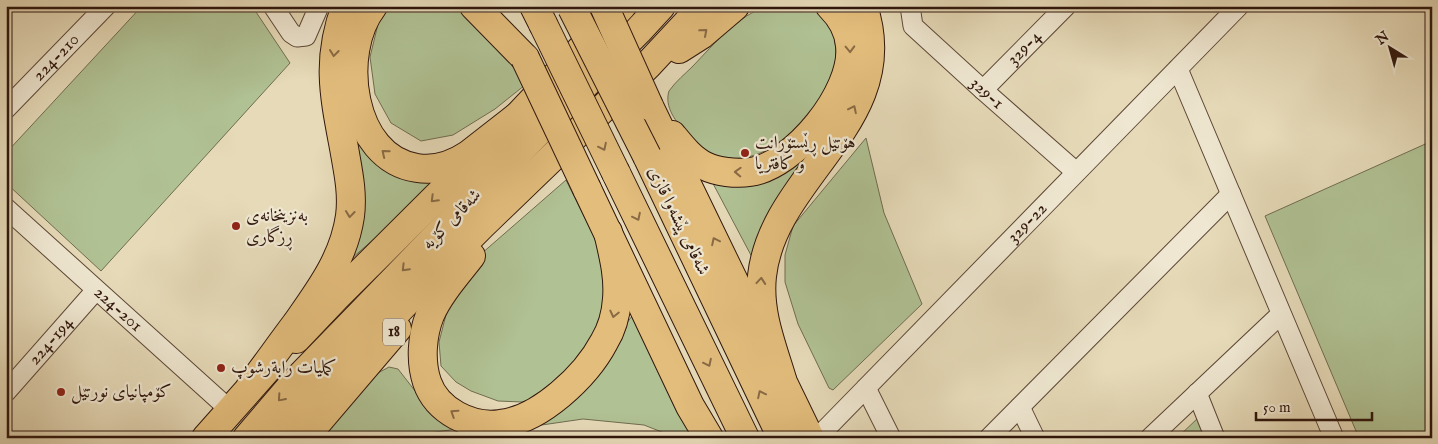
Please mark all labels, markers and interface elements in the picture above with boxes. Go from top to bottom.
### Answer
north arrow [1366,22,1416,72]
street label: 329-4 [1002,26,1047,70]
text: N [1372,28,1393,50]
street label: 224-210 [28,29,85,86]
one-way arrow [698,29,707,38]
one-way arrow [844,46,855,54]
one-way arrow [329,50,340,58]
street label: 329-1 [965,72,1009,114]
one-way arrow [847,105,858,114]
place label: هۆتێل ڕێستۆرانت و کافتریا [755,132,856,176]
one-way arrow [597,142,607,151]
marker: هۆتێل ڕێستۆرانت و کافتریا [739,147,751,159]
one-way arrow [382,150,391,159]
street label: شەقامی پێشەوا قازی [642,163,714,279]
one-way arrow [734,166,742,177]
street label: شەقامی کۆیە [417,185,487,255]
one-way arrow [431,194,440,203]
street label: 329-22 [1002,197,1052,248]
place label: بەنزینخانەی ڕزگاری [246,205,308,251]
one-way arrow [345,211,356,219]
one-way arrow [631,212,641,221]
marker: بەنزینخانەی ڕزگاری [230,220,242,232]
one-way arrow [711,237,721,246]
one-way arrow [402,262,411,271]
one-way arrow [755,277,766,285]
street label: 224-201 [89,281,147,337]
one-way arrow [609,310,620,319]
street label: 224-194 [23,312,79,370]
road number: 18 [383,318,405,346]
place label: کملیات رابةرشوپ [231,357,336,380]
one-way arrow [702,358,713,367]
marker: کملیات رابةرشوپ [215,362,227,374]
place label: كۆمپانیای نورتێل [71,381,172,404]
marker: كۆمپانیای نورتێل [55,386,67,398]
scale bar [1256,389,1372,421]
one-way arrow [757,390,767,399]
one-way arrow [278,392,287,401]
text: 50 m [1263,398,1291,417]
one-way arrow [450,410,460,419]

